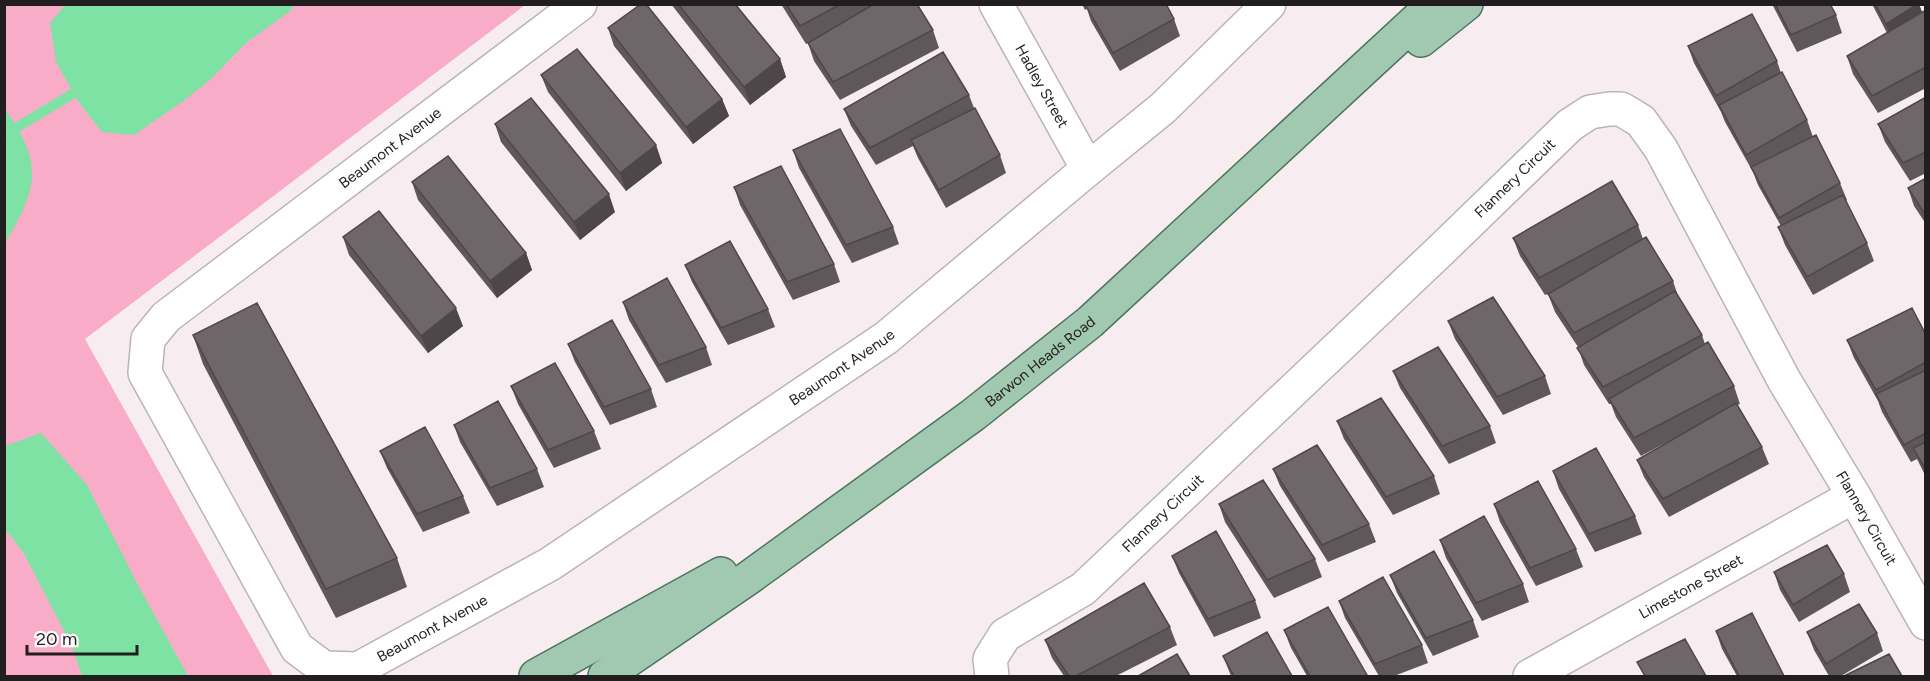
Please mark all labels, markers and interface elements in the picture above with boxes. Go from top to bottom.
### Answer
street label: Hadley Street [1011,41,1072,131]
street label: Beaumont Avenue [335,104,445,192]
street label: Flannery Circuit [1471,135,1559,222]
street label: Barwon Heads Road [982,312,1099,411]
street label: Beaumont Avenue [786,326,898,410]
street label: Flannery Circuit [1832,468,1901,569]
street label: Flannery Circuit [1118,470,1208,556]
street label: Limestone Street [1636,550,1746,623]
street label: Beaumont Avenue [374,591,491,666]
scale bar [27,618,136,656]
text: 20 m [36,628,77,650]

